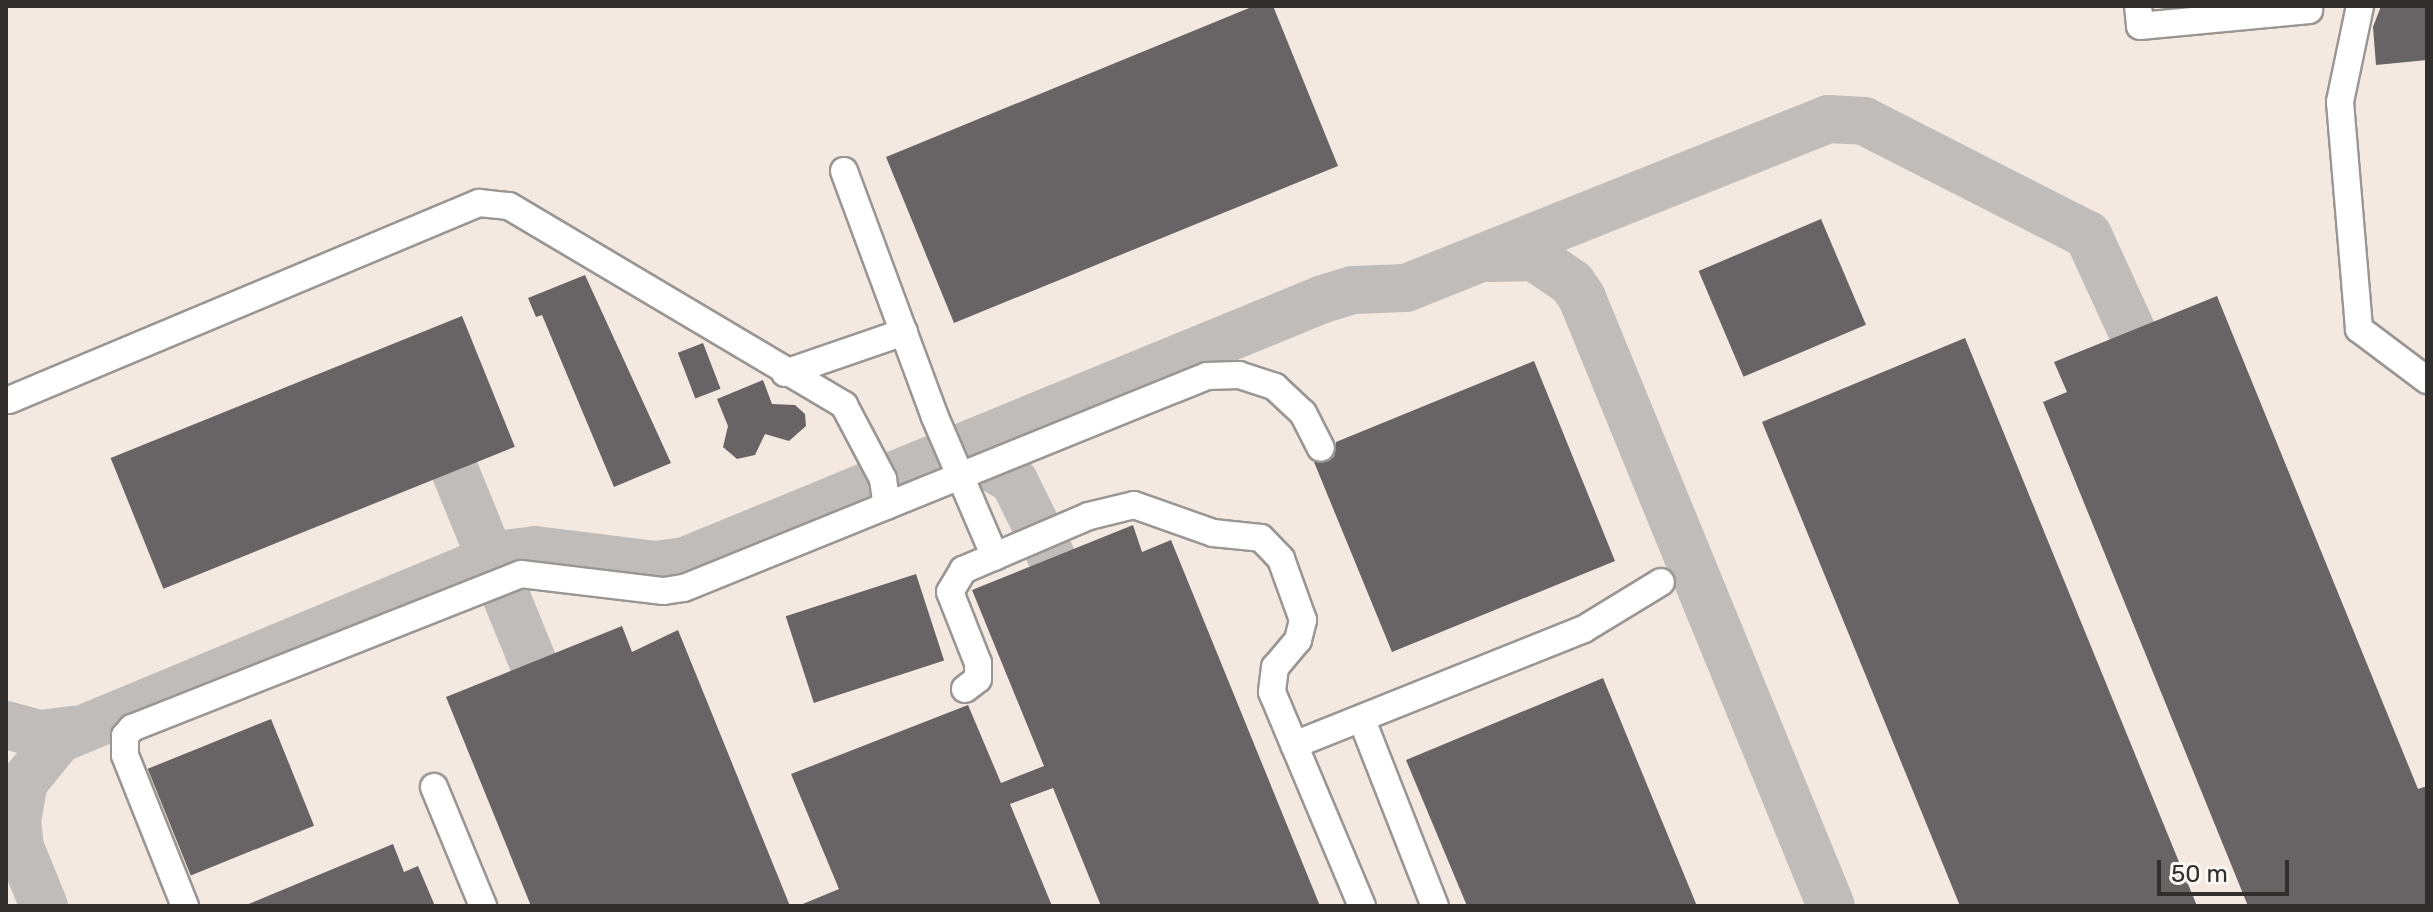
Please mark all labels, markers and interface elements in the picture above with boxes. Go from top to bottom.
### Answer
scale bar [2161,844,2293,894]
text: 50 m [2171,860,2228,888]

